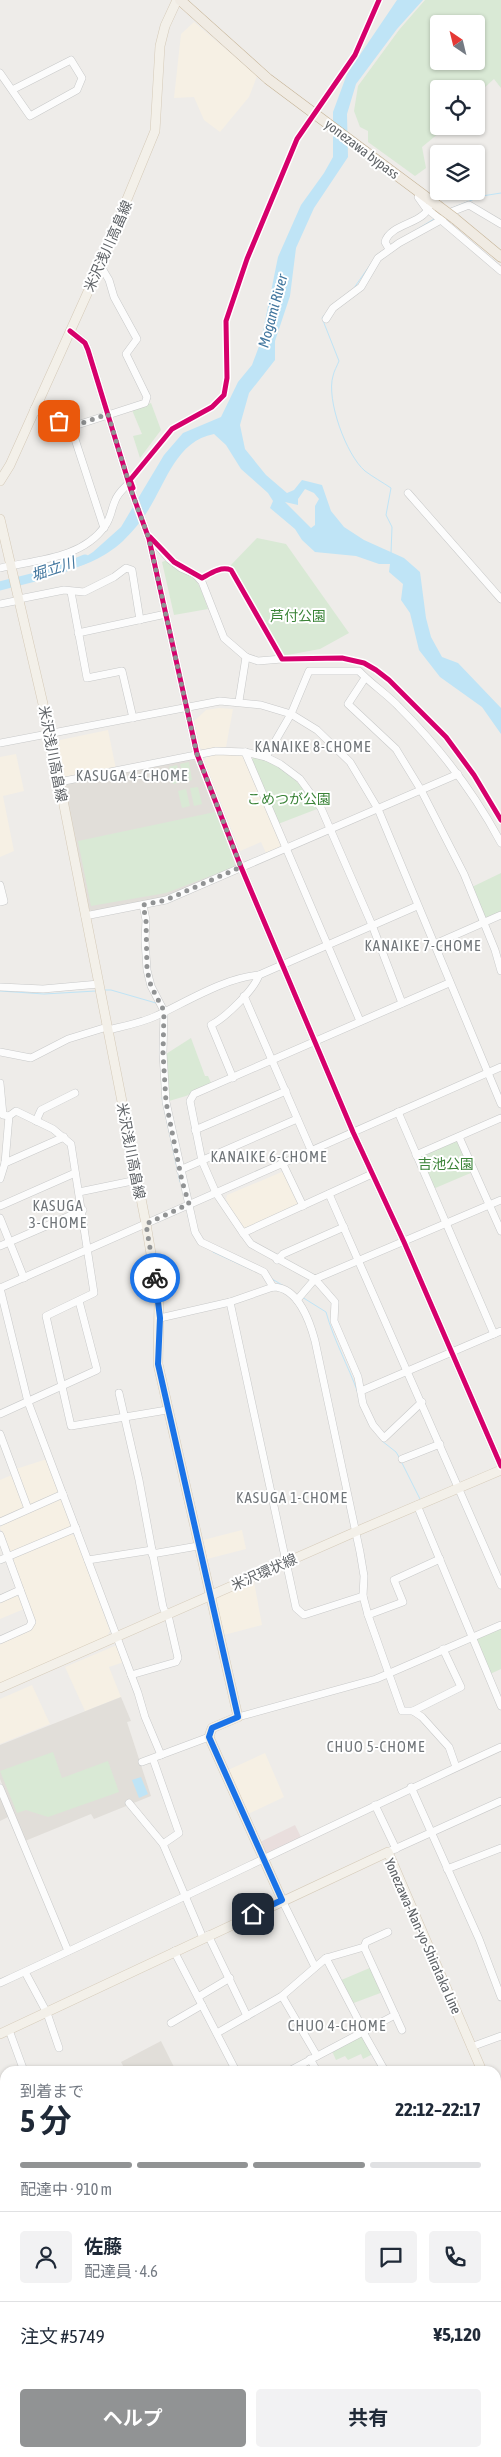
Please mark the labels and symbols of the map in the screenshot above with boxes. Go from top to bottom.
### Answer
north arrow [430,15,485,70]
street label: yonezawa bypass [322,116,402,182]
street label: 米沢浅川高畠線 [81,198,135,294]
water label: Mogami River [255,272,291,349]
pin [38,400,80,442]
water label: 堀立川 [29,553,79,584]
park label: 芦付公園 [270,608,326,624]
street label: 米沢浅川高畠線 [36,704,70,804]
district label: KANAIKE 8-CHOME [255,738,372,755]
district label: KASUGA 4-CHOME [76,767,188,784]
park label: こめつが公園 [247,791,331,807]
district label: KANAIKE 7-CHOME [365,937,482,954]
street label: 米沢浅川高畠線 [114,1101,148,1201]
district label: KANAIKE 6-CHOME [211,1148,328,1165]
park label: 吉池公園 [418,1156,474,1172]
district label: KASUGA 3-CHOME [29,1197,87,1231]
courier [130,1253,180,1303]
district label: KASUGA 1-CHOME [236,1489,348,1506]
street label: 米沢環状線 [229,1550,299,1594]
district label: CHUO 5-CHOME [327,1738,425,1755]
street label: Yonezawa-Nan-yo-Shirataka Line [381,1856,465,2016]
pin [232,1893,274,1935]
district label: CHUO 4-CHOME [288,2017,386,2034]

